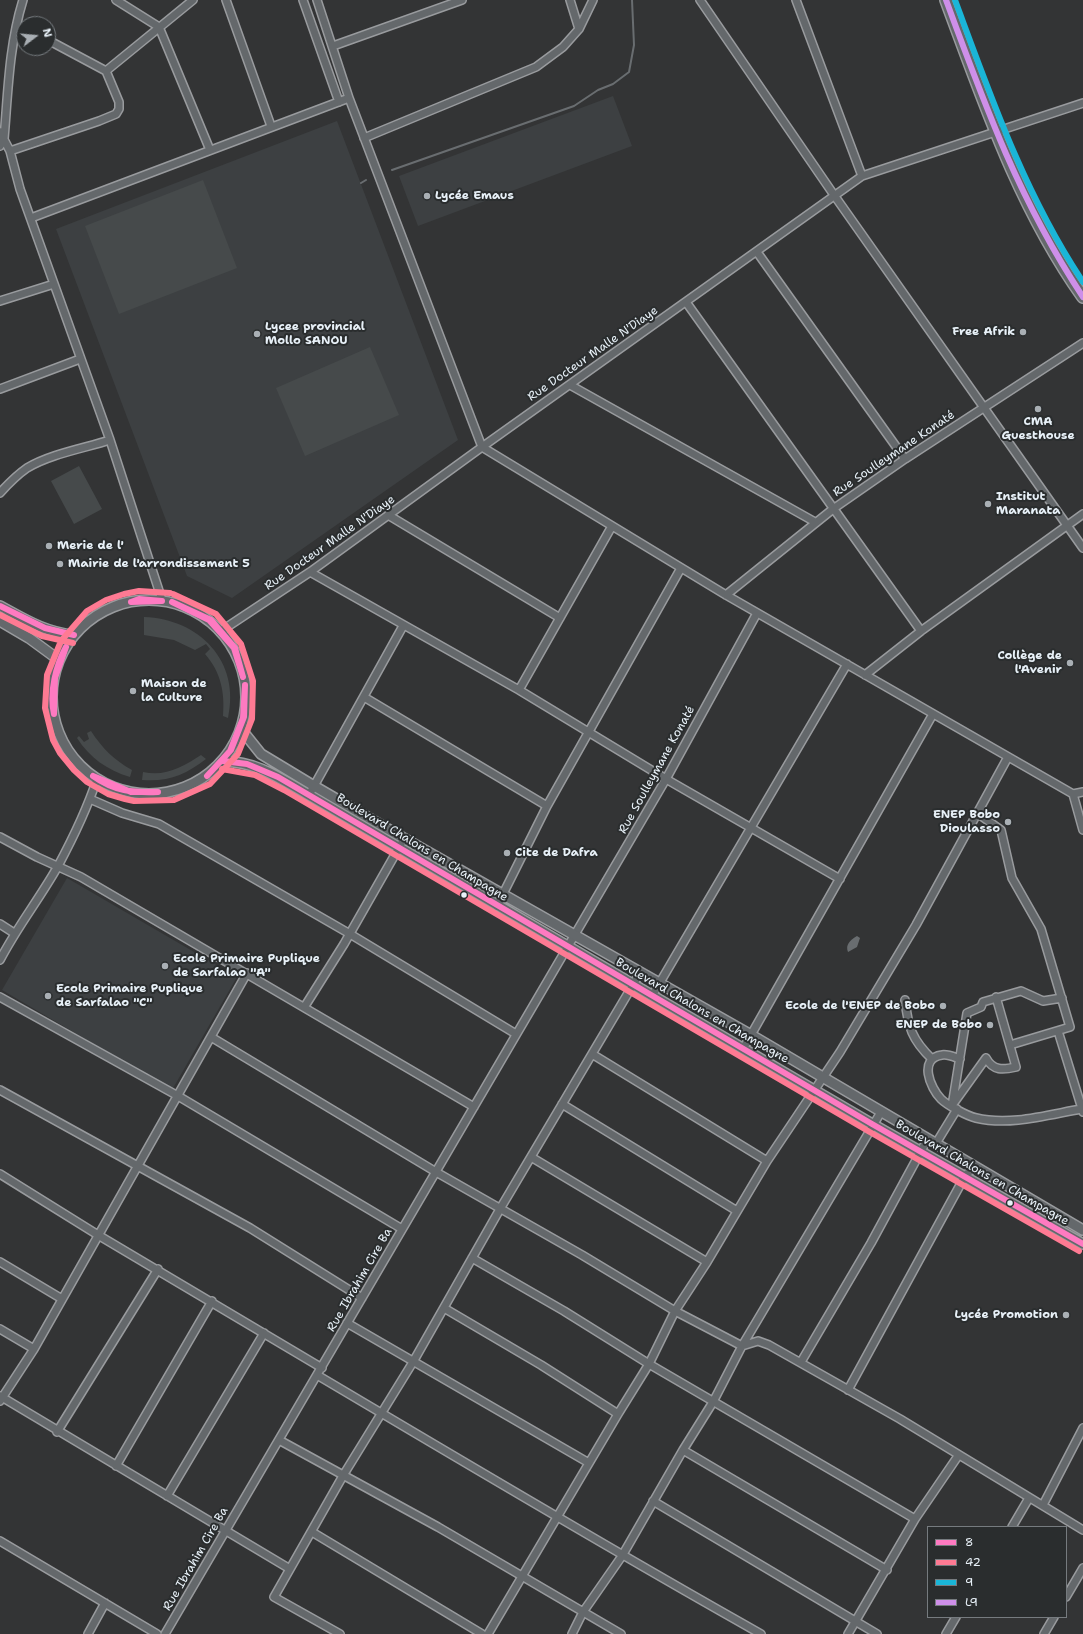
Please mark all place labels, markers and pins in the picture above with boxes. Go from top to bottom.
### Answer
place label: Lycée Emaus [435,189,514,203]
marker: Lycée Emaus [422,191,432,201]
place label: Lycee provincial Mollo SANOU [265,320,365,348]
place label: Free Afrik [952,325,1015,339]
marker: Free Afrik [1018,327,1028,337]
marker: Lycee provincial Mollo SANOU [252,329,262,339]
marker: CMA Guesthouse [1033,404,1043,414]
place label: CMA Guesthouse [1001,415,1075,443]
place label: Institut Maranata [996,490,1060,518]
marker: Institut Maranata [983,499,993,509]
place label: Merie de l' [57,539,124,553]
marker: Merie de l' [44,541,54,551]
place label: Mairie de l'arrondissement 5 [68,557,250,571]
marker: Mairie de l'arrondissement 5 [55,559,65,569]
place label: Collège de l'Avenir [997,649,1062,677]
marker: Collège de l'Avenir [1065,658,1075,668]
place label: Maison de la Culture [141,677,207,705]
marker: Maison de la Culture [128,686,138,696]
place label: ENEP Bobo Dioulasso [933,808,1000,836]
marker: ENEP Bobo Dioulasso [1003,817,1013,827]
place label: Cite de Dafra [515,846,598,860]
marker: Cite de Dafra [502,848,512,858]
unlabelled marker [459,890,469,900]
place label: Ecole Primaire Puplique de Sarfalao "A" [173,952,320,980]
marker: Ecole Primaire Puplique de Sarfalao "A" [160,961,170,971]
place label: Ecole Primaire Puplique de Sarfalao "C" [56,982,203,1010]
marker: Ecole Primaire Puplique de Sarfalao "C" [43,991,53,1001]
place label: Ecole de l'ENEP de Bobo [785,999,935,1013]
marker: Ecole de l'ENEP de Bobo [938,1001,948,1011]
place label: ENEP de Bobo [895,1018,982,1032]
marker: ENEP de Bobo [985,1020,995,1030]
unlabelled marker [1005,1198,1015,1208]
place label: Lycée Promotion [955,1308,1058,1322]
marker: Lycée Promotion [1061,1310,1071,1320]

